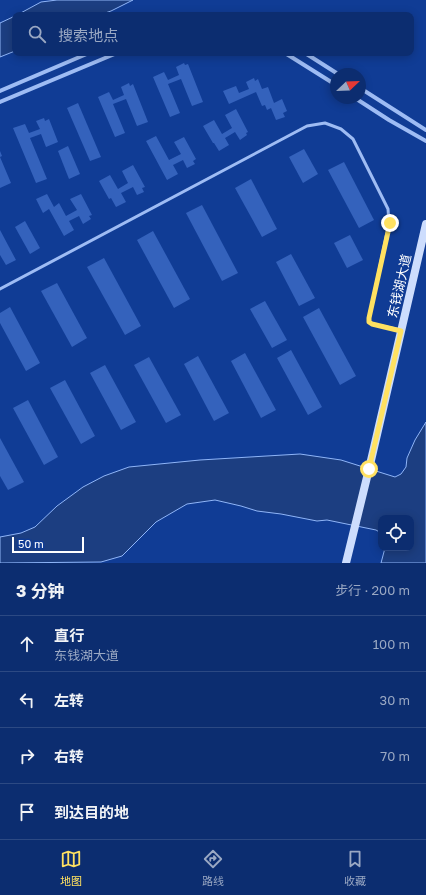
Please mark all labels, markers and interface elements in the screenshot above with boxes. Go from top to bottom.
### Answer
search box [12,12,414,56]
icon: search [26,23,48,45]
text: 搜索地点 [58,26,118,44]
north arrow [330,68,366,104]
route end [381,214,399,232]
street label: 东钱湖大道 [384,253,414,319]
route start [360,460,378,478]
map controls [378,515,414,551]
button: locate [378,515,414,551]
scale bar [12,535,84,554]
text: 50 m [18,537,44,550]
text: 3 分钟 [16,580,65,601]
text: 步行 · 200 m [335,582,410,598]
text: 直行 [54,626,84,644]
icon: ahead [16,633,38,655]
text: 100 m [373,636,410,652]
text: 东钱湖大道 [54,647,119,663]
icon: left [16,689,38,711]
text: 左转 [54,691,84,709]
text: 30 m [380,692,410,708]
icon: right [16,745,38,767]
text: 右转 [54,747,84,765]
text: 70 m [380,748,410,764]
icon: arrive [16,801,38,823]
text: 到达目的地 [54,803,129,821]
tab: 地图 [60,848,82,888]
tab: 路线 [202,848,224,888]
tab: 收藏 [344,848,366,888]

